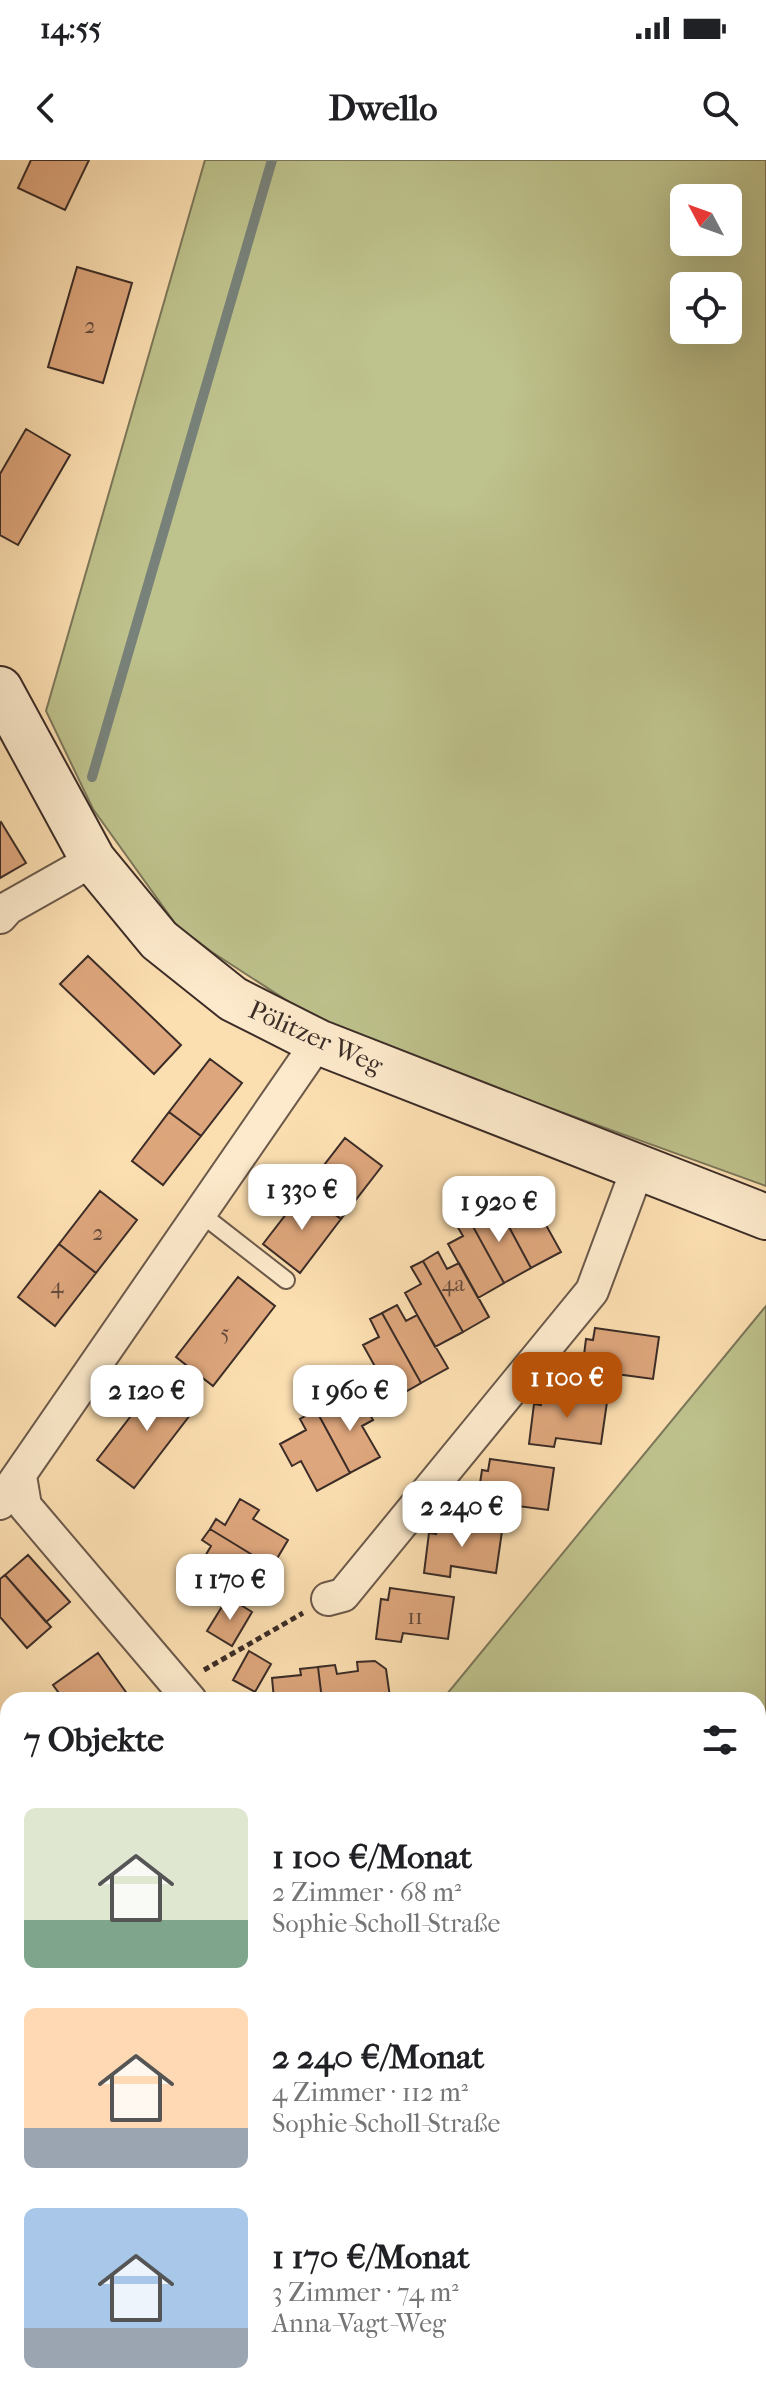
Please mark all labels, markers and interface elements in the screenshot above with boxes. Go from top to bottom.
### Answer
text: 14:55 [40,11,101,46]
icon: back [24,86,68,130]
icon: search [698,86,742,130]
text: Dwello [328,87,438,129]
north arrow [670,184,742,256]
map controls [670,184,742,344]
button: locate [670,272,742,344]
house number: 2 [84,313,96,339]
street label: Pölitzer Weg [244,994,389,1081]
pin: 1 330 € [228,1164,376,1232]
text: 1 330 € [266,1174,338,1205]
pin: 1 920 € [425,1176,573,1244]
text: 1 920 € [460,1186,538,1217]
house number: 2 [92,1220,104,1246]
house number: 4a [441,1271,465,1297]
house number: 4 [51,1273,65,1299]
house number: 5 [220,1320,230,1346]
pin: 1 100 € [493,1352,641,1420]
text: 1 100 € [530,1362,604,1393]
pin: 2 120 € [73,1365,221,1433]
pin: 1 960 € [276,1365,424,1433]
text: 2 120 € [109,1375,185,1406]
text: 1 960 € [311,1375,389,1406]
pin: 2 240 € [388,1481,536,1549]
text: 2 240 € [420,1491,504,1522]
pin: 1 170 € [156,1554,304,1622]
text: 1 170 € [194,1564,266,1595]
house number: 11 [407,1604,423,1630]
icon: filters [698,1718,742,1762]
text: 7 Objekte [24,1720,164,1760]
text: 1 100 €/Monat [272,1837,472,1877]
icon: home [88,1840,184,1936]
text: 2 Zimmer · 68 m² [272,1877,461,1908]
text: Sophie-Scholl-Straße [272,1908,500,1939]
text: 2 240 €/Monat [272,2037,484,2077]
icon: home [88,2040,184,2136]
text: 4 Zimmer · 112 m² [272,2077,468,2108]
text: Sophie-Scholl-Straße [272,2108,500,2139]
text: 1 170 €/Monat [272,2237,470,2277]
icon: home [88,2240,184,2336]
text: 3 Zimmer · 74 m² [272,2277,459,2308]
text: Anna-Vagt-Weg [272,2308,446,2339]

